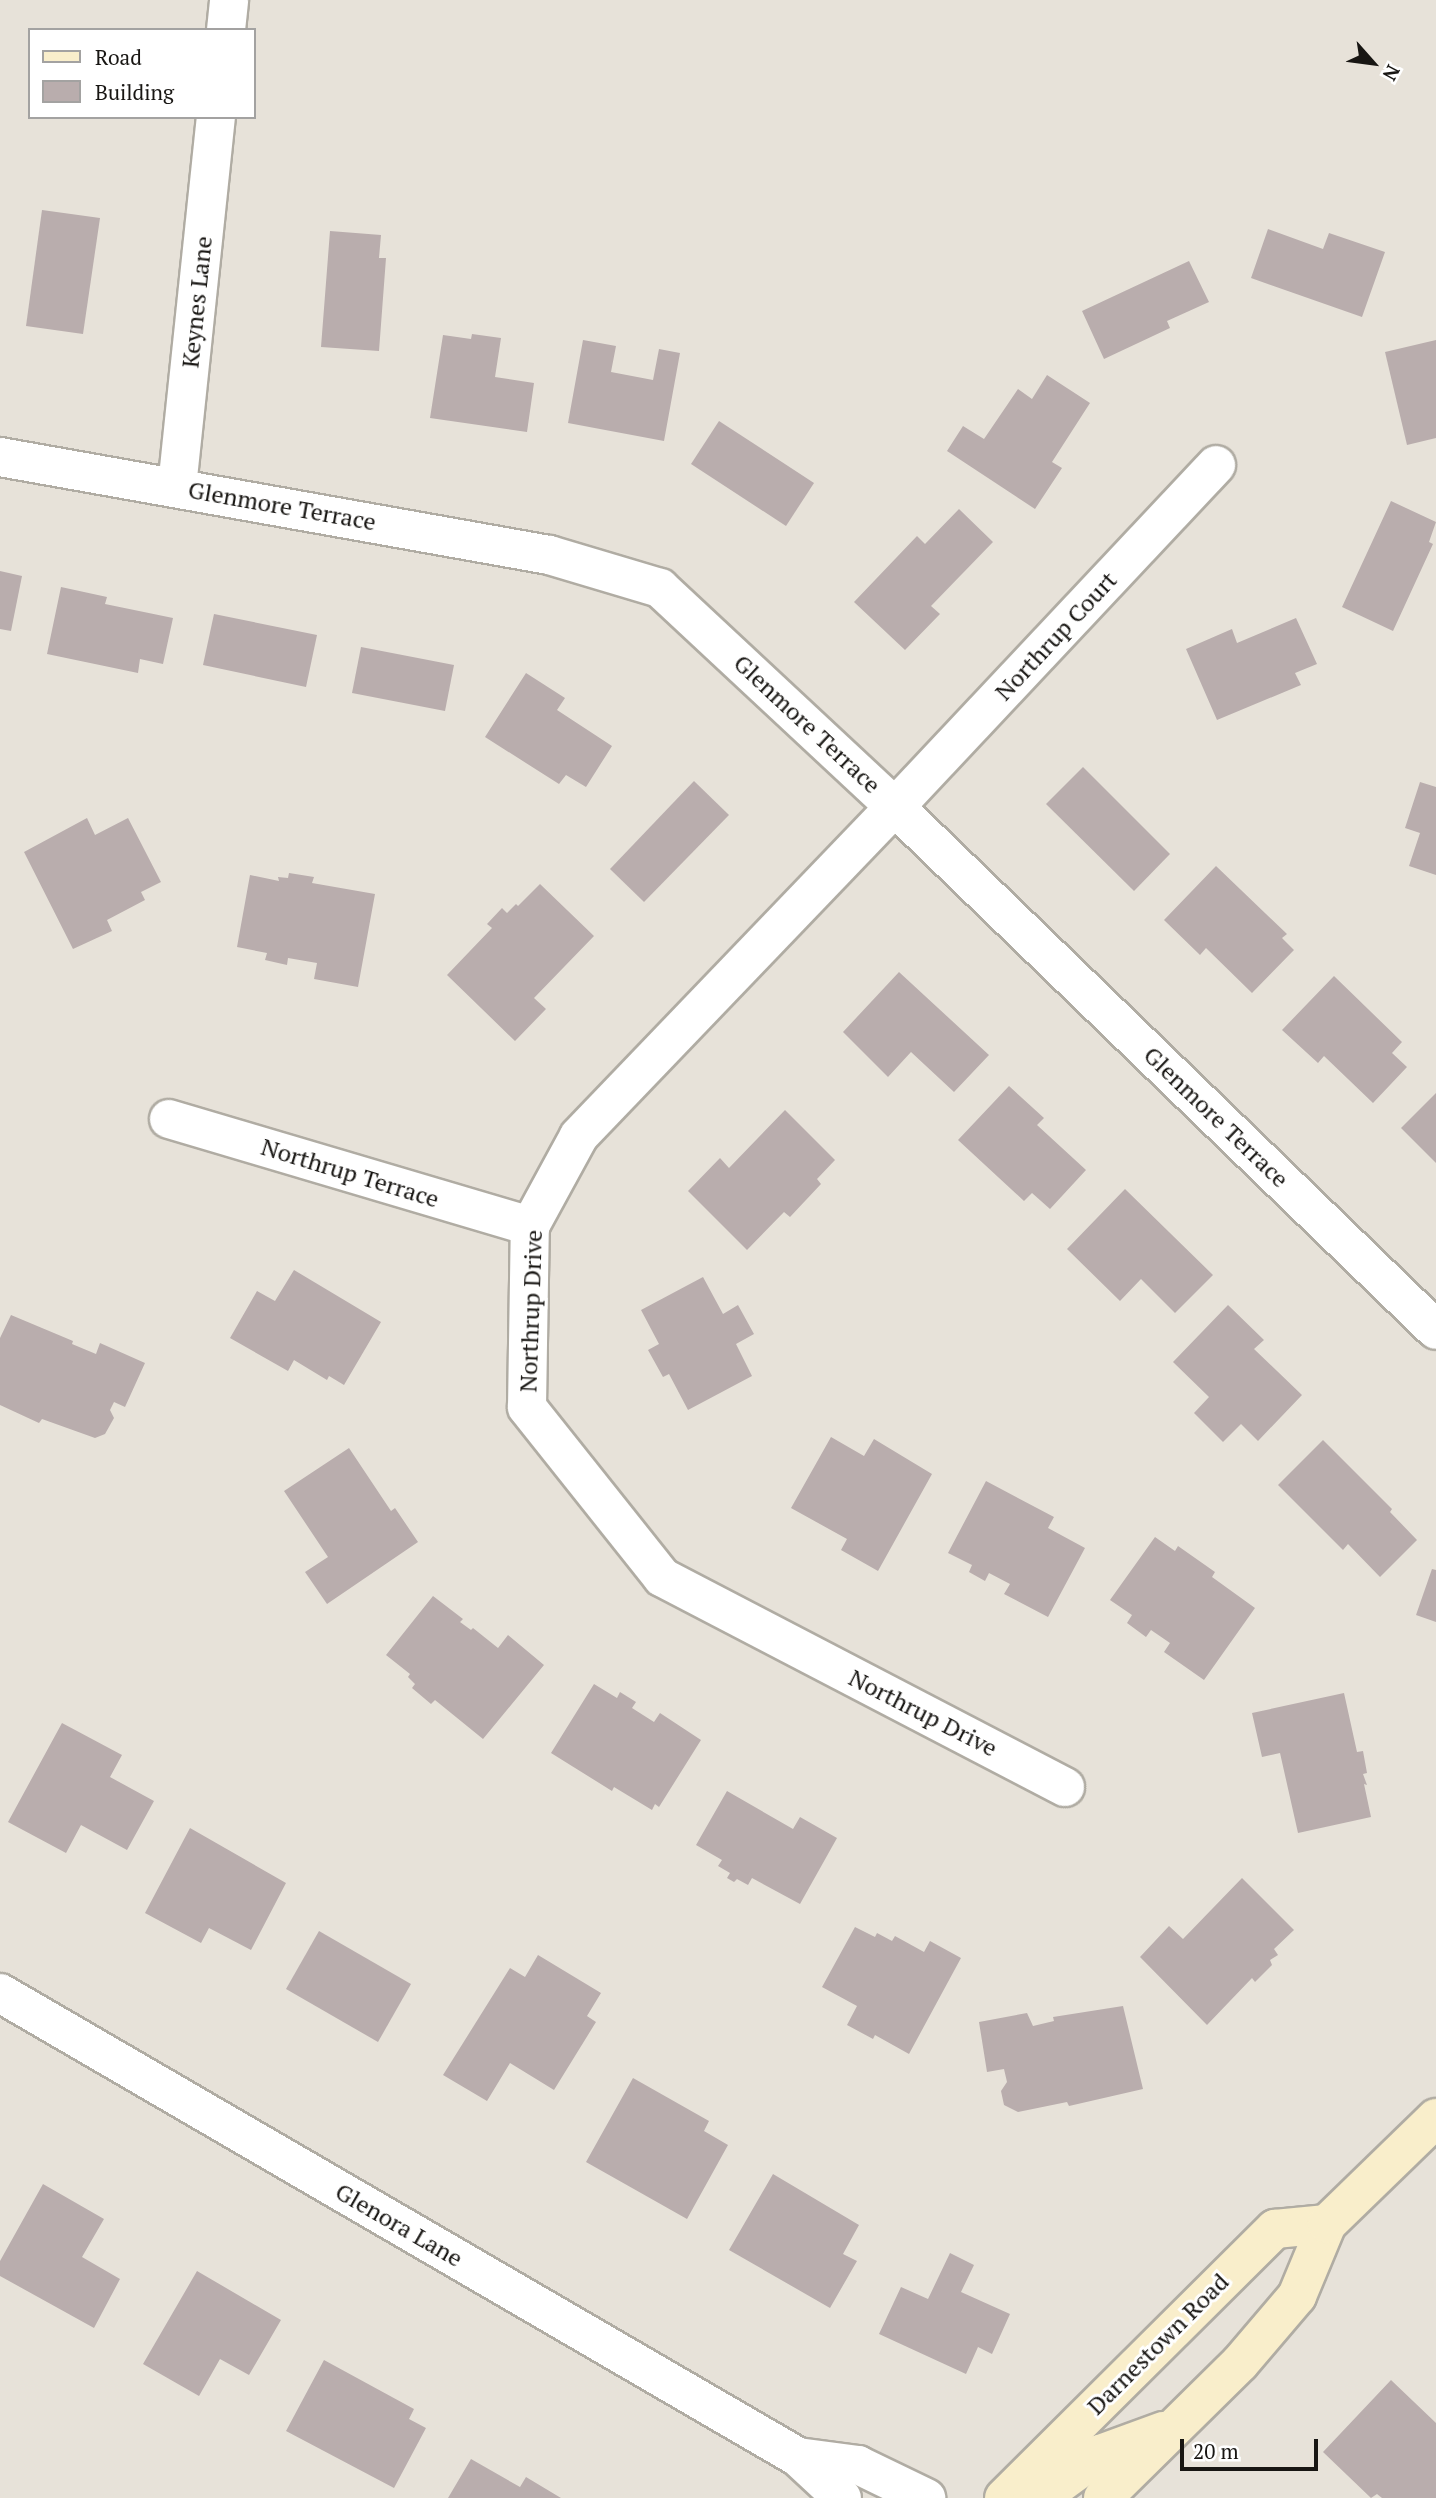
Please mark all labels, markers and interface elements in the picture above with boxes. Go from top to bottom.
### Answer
legend [28,28,256,119]
north arrow [1338,28,1408,98]
text: Road [95,43,142,71]
text: N [1378,61,1406,85]
text: Building [95,78,174,106]
street label: Keynes Lane [176,235,218,369]
street label: Glenmore Terrace [186,475,378,537]
street label: Northrup Court [989,566,1123,706]
street label: Glenmore Terrace [728,649,886,799]
street label: Glenmore Terrace [1138,1041,1294,1193]
street label: Northrup Terrace [258,1132,442,1214]
street label: Northrup Drive [514,1229,548,1393]
street label: Northrup Drive [844,1663,1002,1763]
street label: Glenora Lane [330,2177,468,2273]
street label: Darnestown Road [1081,2267,1235,2421]
scale bar [1184,2424,1322,2468]
text: 20 m [1193,2437,1239,2465]

